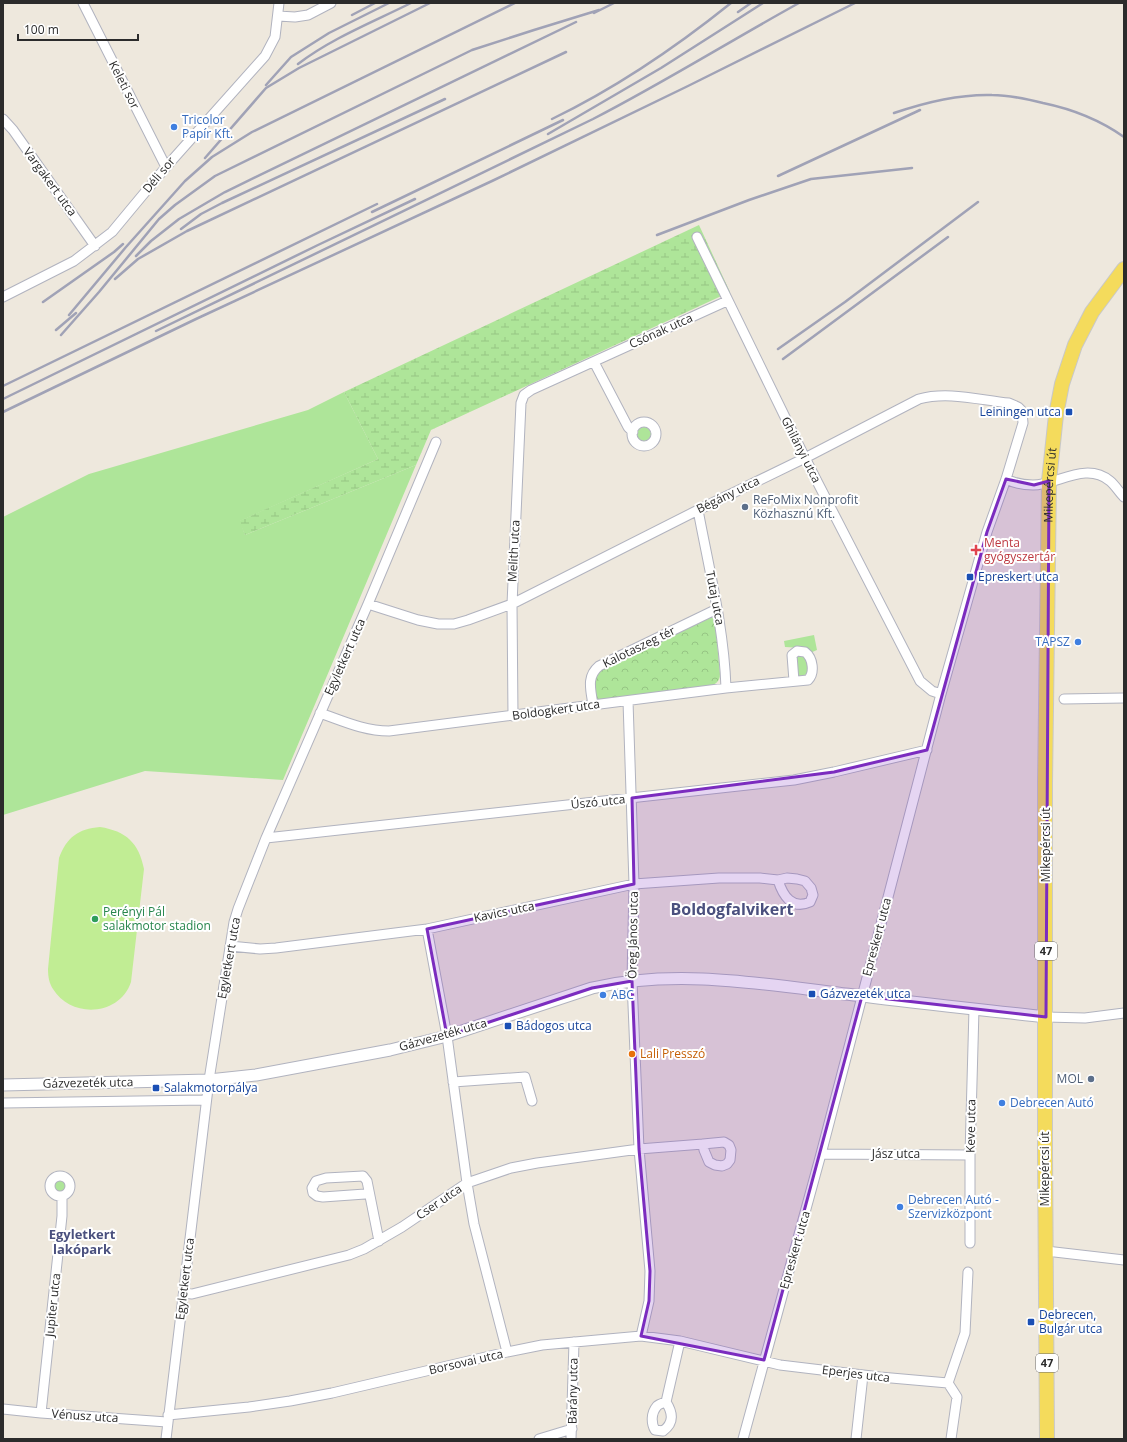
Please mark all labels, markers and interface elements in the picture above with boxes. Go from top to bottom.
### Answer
scale bar [18,16,138,42]
text: 100 m [24,21,59,38]
street label: Keleti sor [105,58,144,112]
place label: Tricolor Papír Kft. [182,111,233,142]
marker: Tricolor Papír Kft. [169,122,179,132]
street label: Vargakert utca [20,144,81,220]
street label: Déli sor [138,153,179,196]
street label: Csónak utca [626,309,695,352]
place label: Leiningen utca [979,403,1061,420]
marker: Leiningen utca [1064,407,1074,417]
street label: Ghilányi utca [777,414,825,486]
street label: Mikepércsi út [1039,447,1060,523]
street label: Bégány utca [693,472,762,517]
place label: ReFoMix Nonprofit Közhasznú Kft. [753,491,858,522]
marker: ReFoMix Nonprofit Közhasznú Kft. [740,502,750,512]
street label: Melith utca [503,519,524,583]
place label: Menta gyógyszertár [984,534,1055,565]
marker: Menta gyógyszertár [971,545,981,555]
place label: Epreskert utca [978,568,1059,585]
street label: Tutaj utca [702,569,729,627]
marker: Epreskert utca [965,572,975,582]
street label: Egyletkert utca [320,616,369,698]
street label: Kalotaszeg tér [600,622,678,671]
place label: TAPSZ [1035,633,1070,650]
marker: TAPSZ [1073,637,1083,647]
street label: Boldogkert utca [511,695,601,724]
street label: Úszó utca [570,790,626,813]
street label: Mikepércsi út [1037,807,1054,883]
street label: Öreg János utca [623,891,642,979]
street label: Epreskert utca [858,896,895,978]
street label: Kavics utca [472,897,536,926]
district label: Boldogfalvikert [671,898,794,920]
place label: Perényi Pál salakmotor stadion [103,903,211,934]
marker: Perényi Pál salakmotor stadion [90,914,100,924]
street label: Egyletkert utca [213,916,244,1000]
road number: 47 [1035,942,1057,960]
place label: Gázvezeték utca [820,985,911,1002]
place label: ABC [611,986,634,1003]
marker: Gázvezeték utca [807,989,817,999]
marker: ABC [598,990,608,1000]
street label: Gázvezeték utca [397,1014,489,1055]
place label: Bádogos utca [516,1017,592,1034]
marker: Bádogos utca [503,1021,513,1031]
place label: Lali Presszó [640,1045,705,1062]
marker: Lali Presszó [627,1049,637,1059]
place label: MOL [1057,1070,1083,1087]
street label: Gázvezeték utca [43,1073,133,1092]
marker: MOL [1086,1074,1096,1084]
place label: Salakmotorpálya [164,1079,258,1096]
marker: Salakmotorpálya [151,1083,161,1093]
place label: Debrecen Autó [1010,1094,1094,1111]
marker: Debrecen Autó [997,1098,1007,1108]
street label: Keve utca [962,1099,979,1153]
street label: Mikepércsi út [1036,1131,1053,1207]
street label: Jász utca [871,1145,920,1162]
street label: Cser utca [412,1180,465,1223]
place label: Debrecen Autó - Szervizközpont [908,1191,999,1222]
marker: Debrecen Autó - Szervizközpont [895,1202,905,1212]
street label: Epreskert utca [775,1209,814,1291]
district label: Egyletkert lakópark [49,1225,116,1258]
street label: Egyletkert utca [171,1237,198,1321]
street label: Jupiter utca [41,1272,64,1339]
place label: Debrecen, Bulgár utca [1039,1306,1102,1337]
marker: Debrecen, Bulgár utca [1026,1317,1036,1327]
street label: Borsovai utca [427,1345,505,1378]
road number: 47 [1036,1354,1058,1372]
street label: Bárány utca [563,1358,582,1424]
street label: Eperjes utca [821,1361,891,1386]
street label: Vénusz utca [51,1405,119,1426]

